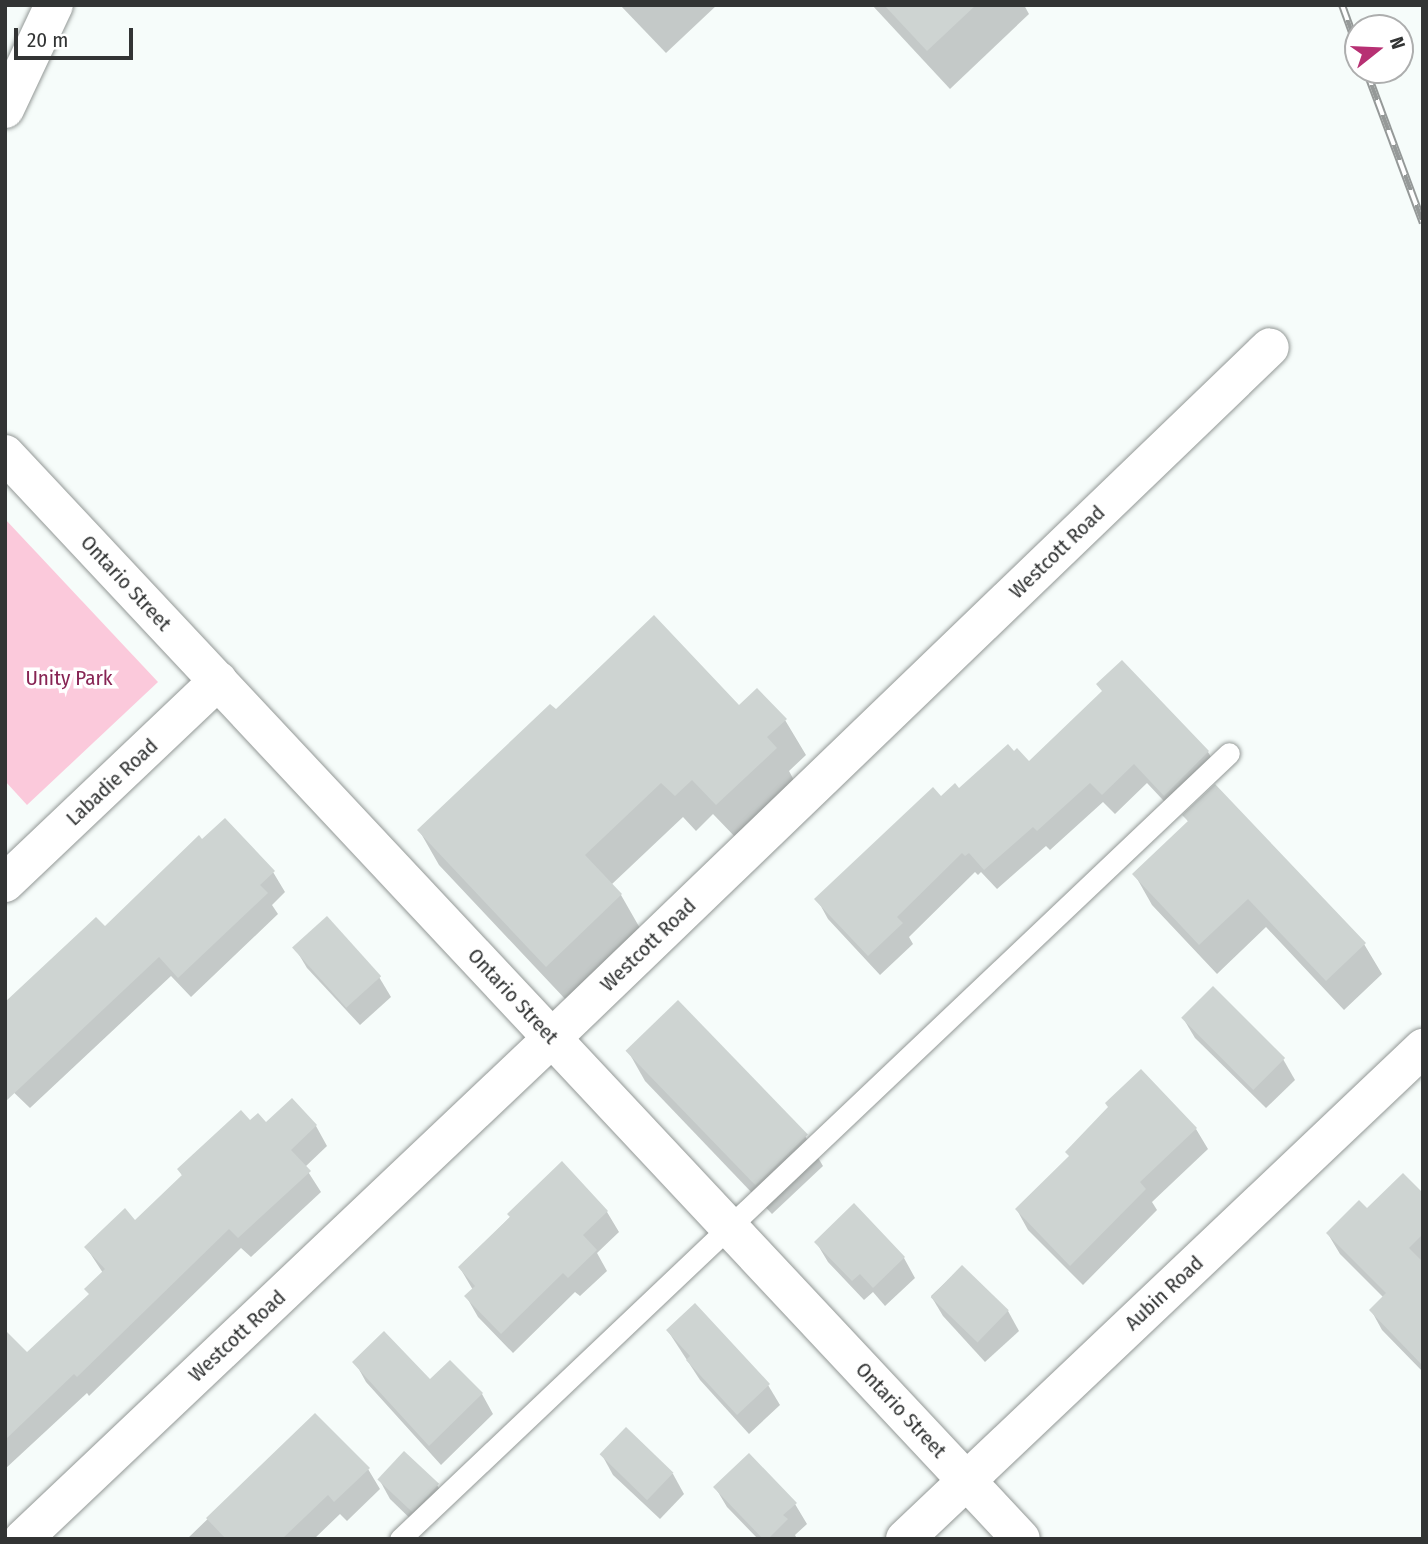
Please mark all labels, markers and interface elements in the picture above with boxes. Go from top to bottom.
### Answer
scale bar [18,14,136,58]
north arrow [1344,14,1414,84]
text: 20 m [27,27,68,53]
text: N [1385,34,1410,52]
street label: Westcott Road [1004,500,1110,604]
street label: Ontario Street [75,530,177,636]
park label: Unity Park [25,665,113,691]
street label: Labadie Road [61,733,163,831]
street label: Westcott Road [595,893,701,997]
street label: Ontario Street [462,943,564,1049]
street label: Aubin Road [1120,1250,1208,1336]
street label: Westcott Road [183,1285,291,1387]
street label: Ontario Street [850,1357,952,1463]

